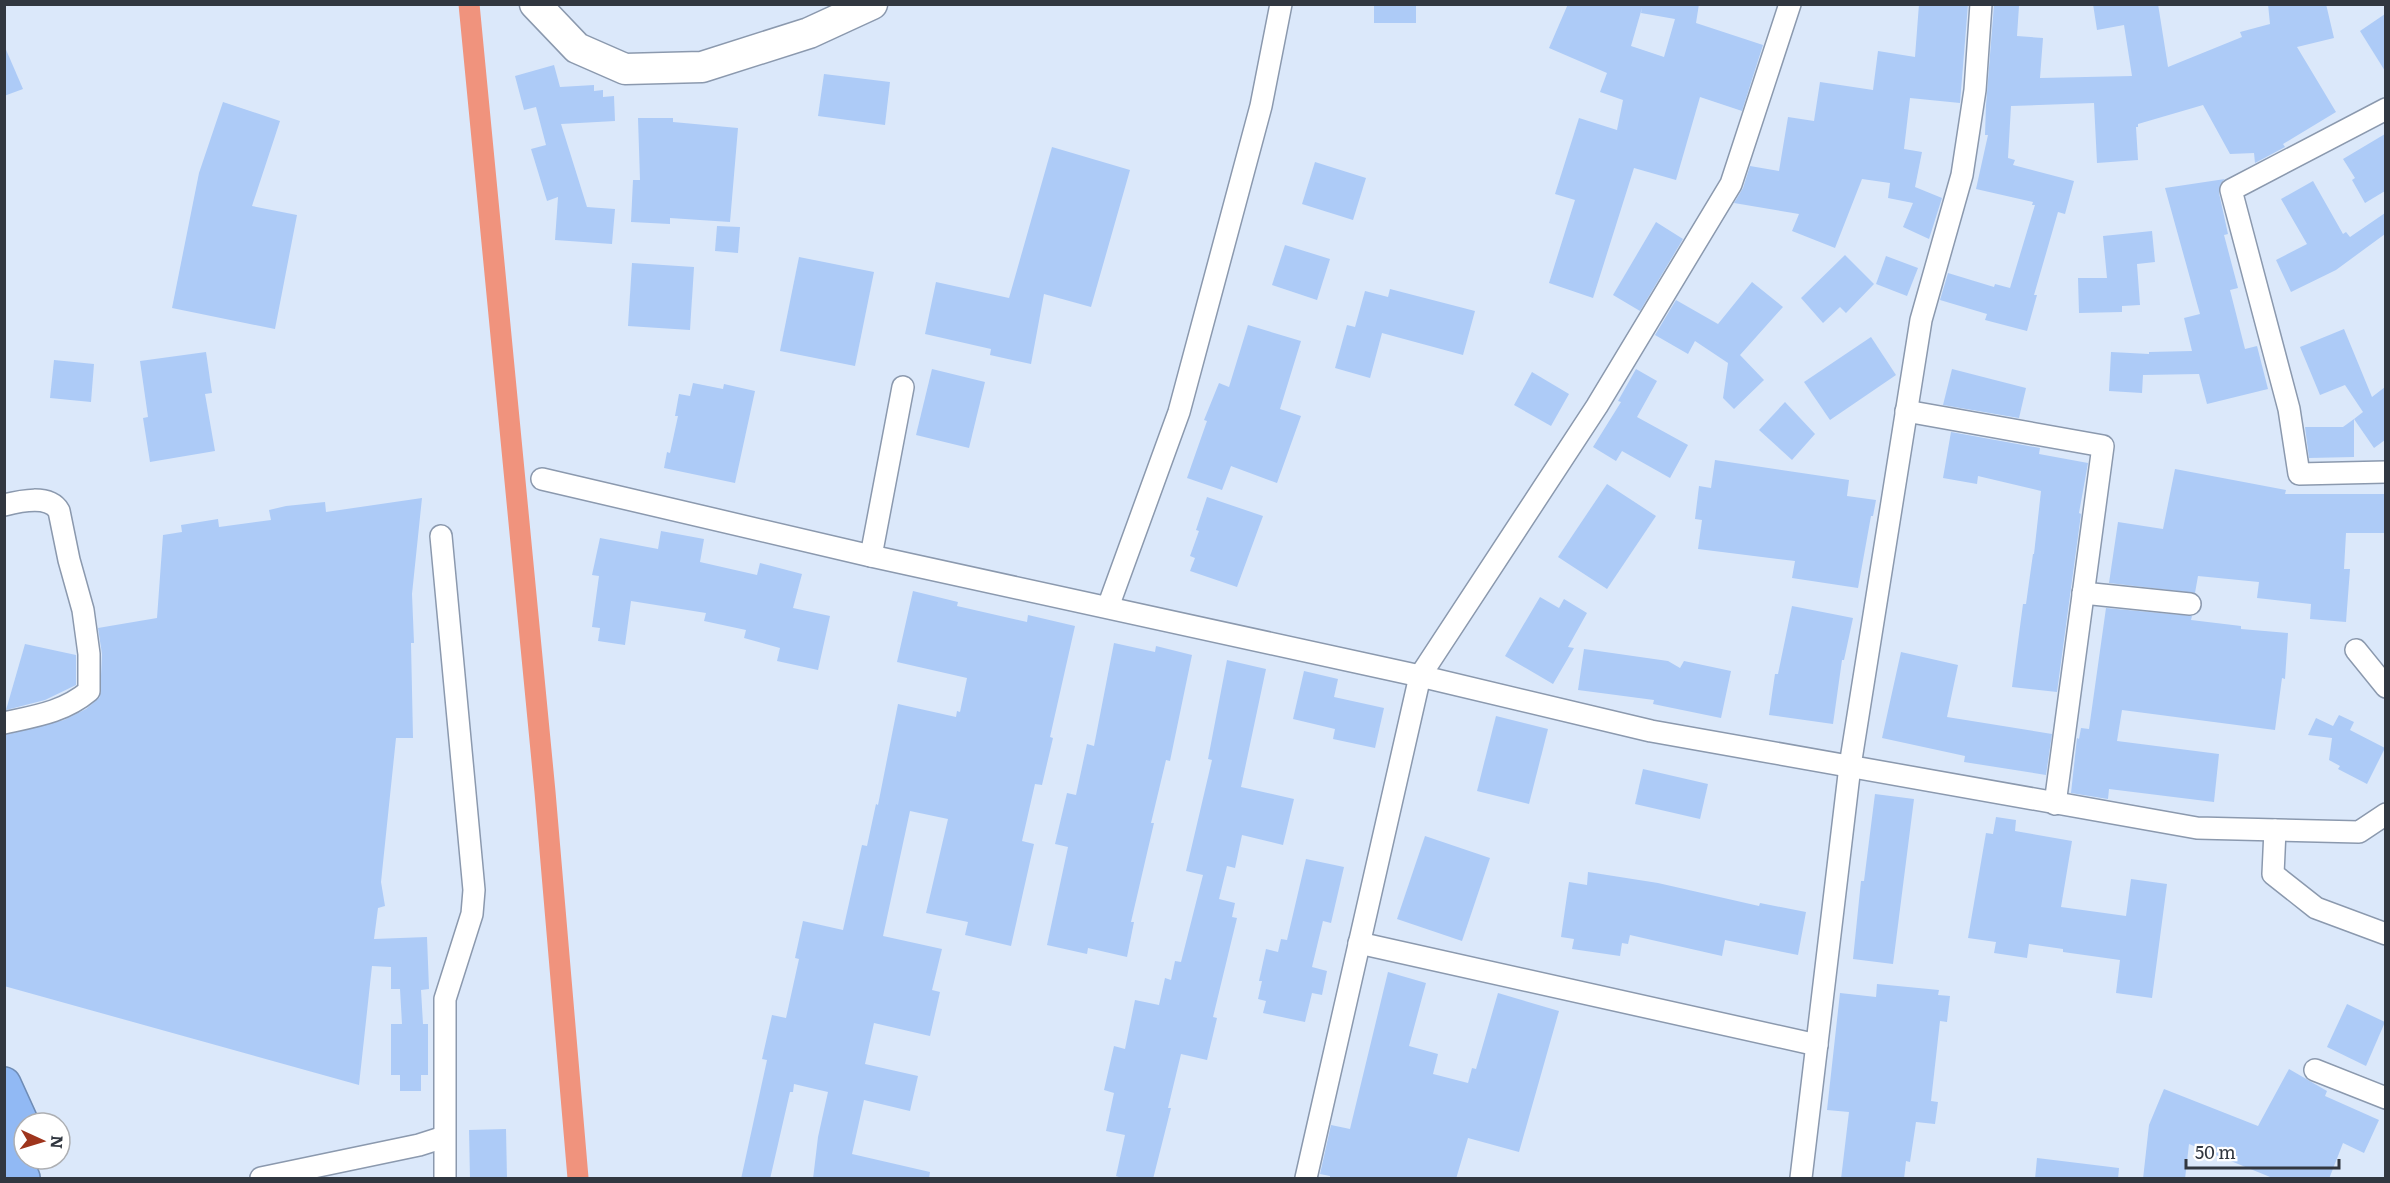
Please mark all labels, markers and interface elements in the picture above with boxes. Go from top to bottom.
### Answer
north arrow [12,1111,72,1171]
scale bar [2186,1132,2339,1170]
text: N [46,1135,70,1150]
text: 50 m [2195,1138,2236,1165]

